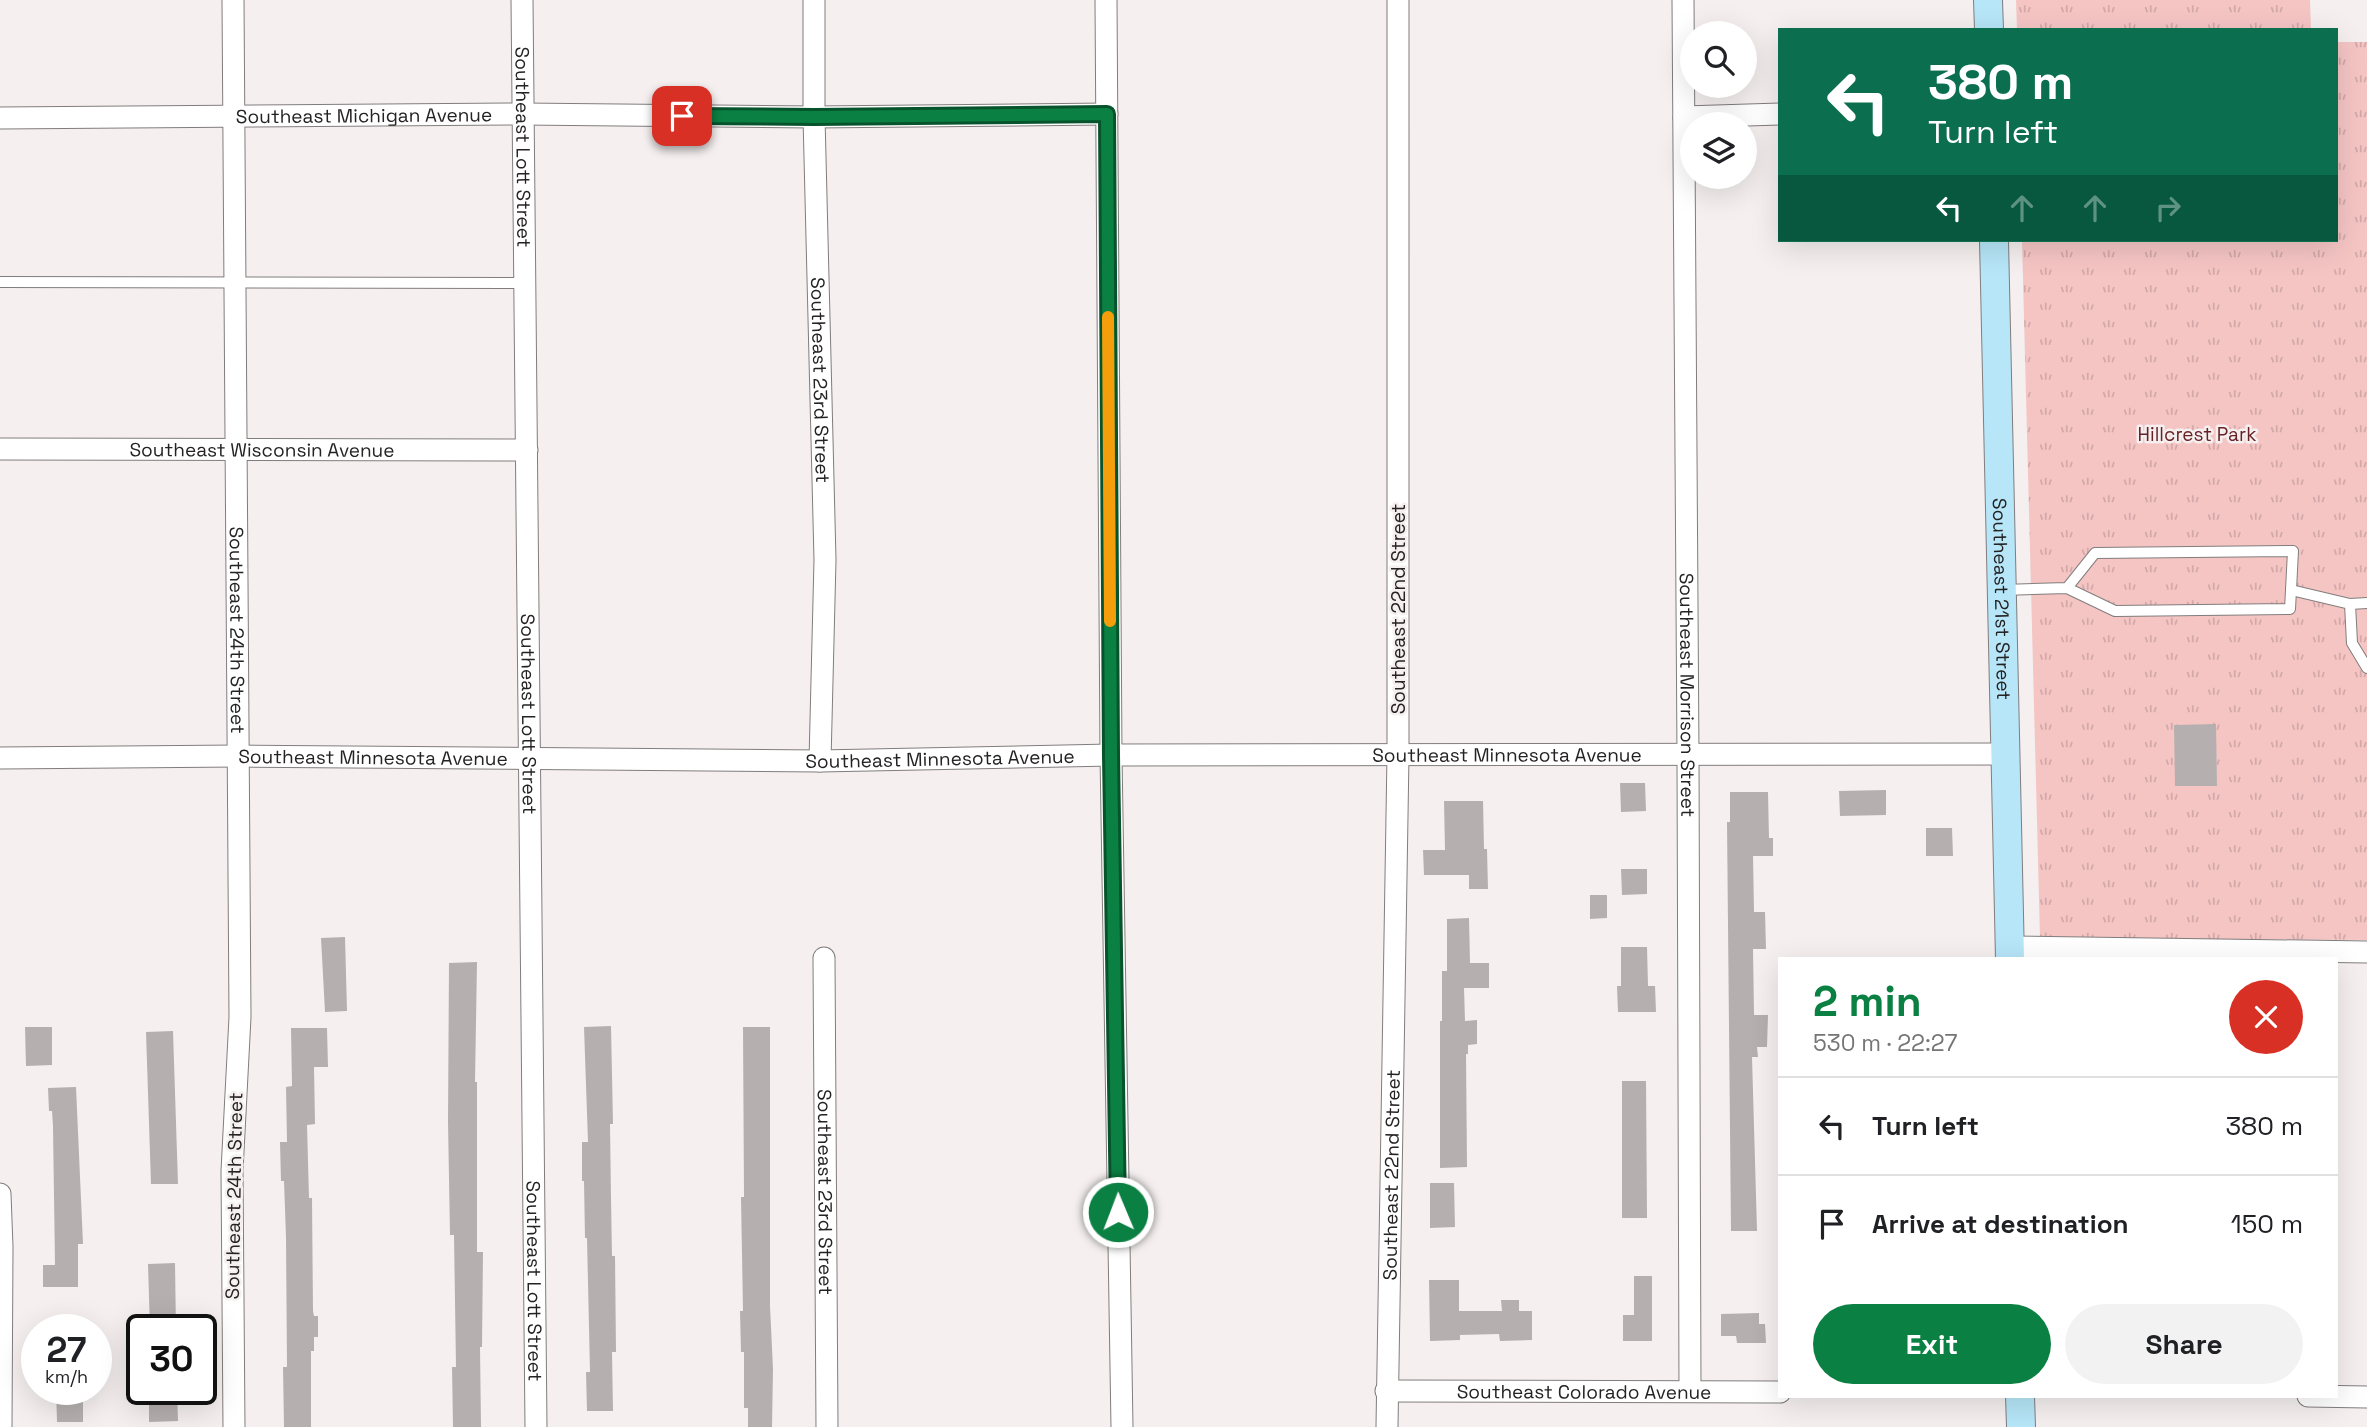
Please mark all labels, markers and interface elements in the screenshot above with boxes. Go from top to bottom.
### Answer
map controls [1680,21,1757,189]
button: search [1680,21,1757,98]
street label: Southeast Lott Street [510,46,537,248]
text: 380 m [1928,51,2073,113]
icon: left [1813,56,1904,147]
pin [652,86,712,146]
icon: arrive [663,97,701,135]
street label: Southeast Michigan Avenue [236,102,492,129]
button: layers [1680,112,1757,189]
text: Turn left [1928,112,2058,152]
icon: left [1930,189,1968,227]
icon: ahead [2003,189,2041,227]
icon: ahead [2076,189,2114,227]
icon: right [2149,189,2187,227]
street label: Southeast 23rd Street [805,277,836,483]
park label: Hillcrest Park [2138,422,2256,447]
street label: Southeast Wisconsin Avenue [129,437,395,462]
street label: Southeast 21st Street [1987,498,2017,700]
street label: Southeast 22nd Street [1386,504,1411,714]
street label: Southeast 24th Street [224,526,251,734]
street label: Southeast Morrison Street [1674,573,1701,817]
street label: Southeast Lott Street [516,613,542,815]
street label: Southeast Minnesota Avenue [1372,742,1642,767]
street label: Southeast Minnesota Avenue [805,743,1075,774]
street label: Southeast Minnesota Avenue [238,744,508,771]
text: 2 min [1813,975,1922,1028]
button: close [2229,980,2303,1054]
text: 530 m · 22:27 [1813,1028,1957,1058]
street label: Southeast 22nd Street [1377,1069,1405,1281]
street label: Southeast 23rd Street [812,1089,839,1295]
street label: Southeast 24th Street [220,1092,248,1300]
icon: left [1813,1107,1851,1145]
text: Turn left [1872,1109,1979,1143]
text: 380 m [2225,1109,2303,1143]
position arrow [1081,1175,1155,1249]
street label: Southeast Lott Street [521,1180,548,1382]
icon: arrive [1813,1205,1851,1243]
text: Arrive at destination [1872,1207,2129,1241]
text: 150 m [2231,1207,2303,1241]
button: Exit [1813,1304,2051,1384]
button: Share [2065,1304,2303,1384]
speed limit sign: 30 [126,1314,217,1405]
text: 27 [47,1328,86,1372]
text: km/h [45,1365,88,1388]
street label: Southeast Colorado Avenue [1457,1379,1711,1404]

